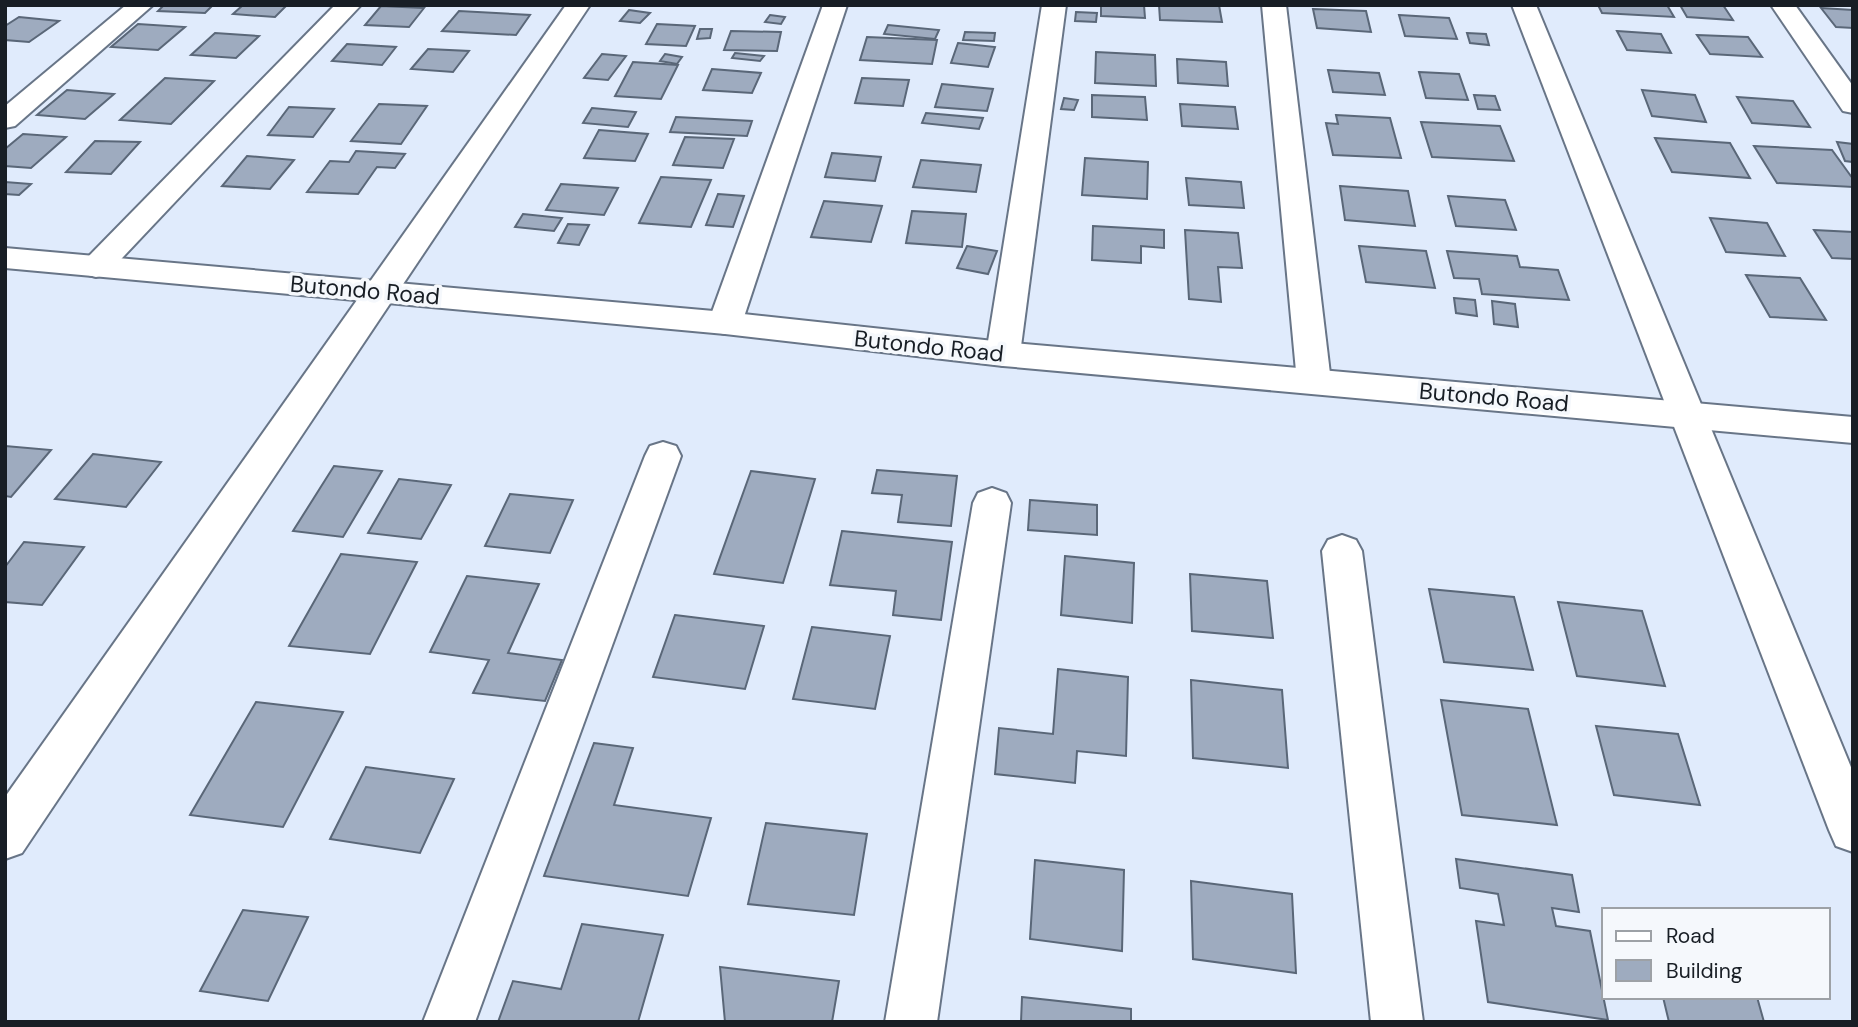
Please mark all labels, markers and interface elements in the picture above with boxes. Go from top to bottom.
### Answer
street label: Butondo Road [289,269,441,311]
street label: Butondo Road [853,323,1005,369]
street label: Butondo Road [1418,376,1570,418]
legend [1602,908,1830,999]
text: Road [1666,922,1715,950]
text: Building [1666,957,1743,985]

